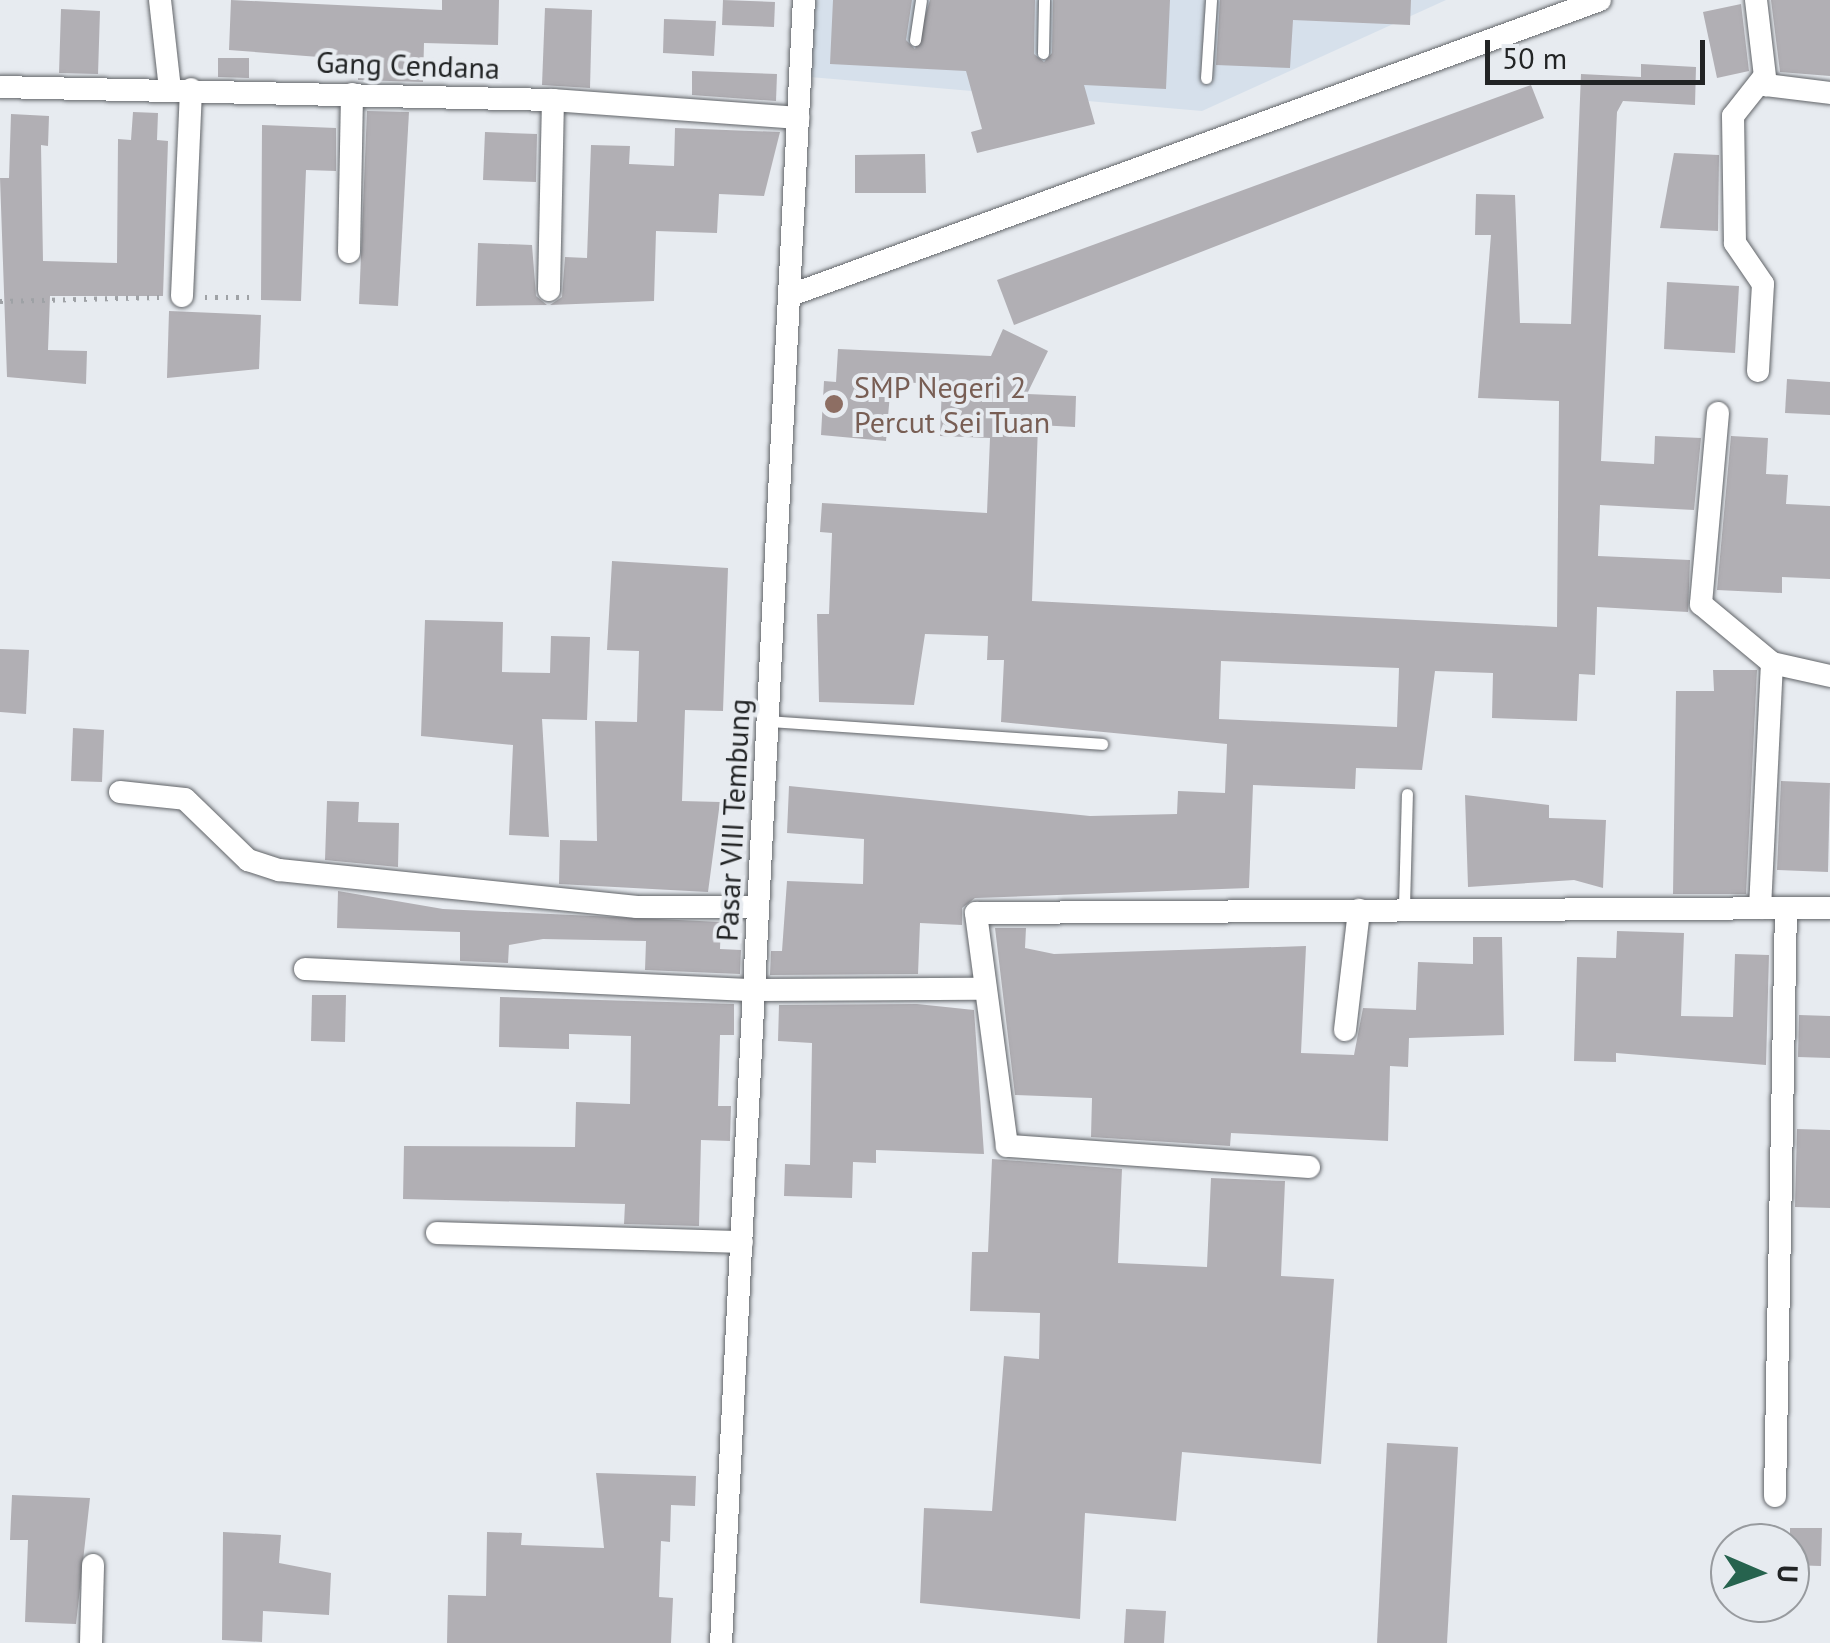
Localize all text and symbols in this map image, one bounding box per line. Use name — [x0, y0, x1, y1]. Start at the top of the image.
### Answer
scale bar — [1490, 20, 1710, 82]
text: 50 m — [1502, 38, 1567, 77]
street label: Gang Cendana — [316, 44, 500, 86]
place label: SMP Negeri 2 Percut Sei Tuan — [854, 369, 1051, 440]
marker: SMP Negeri 2 Percut Sei Tuan — [823, 393, 845, 415]
street label: Pasar VIII Tembung — [709, 697, 757, 943]
north arrow — [1710, 1523, 1810, 1623]
text: U — [1770, 1565, 1807, 1583]

